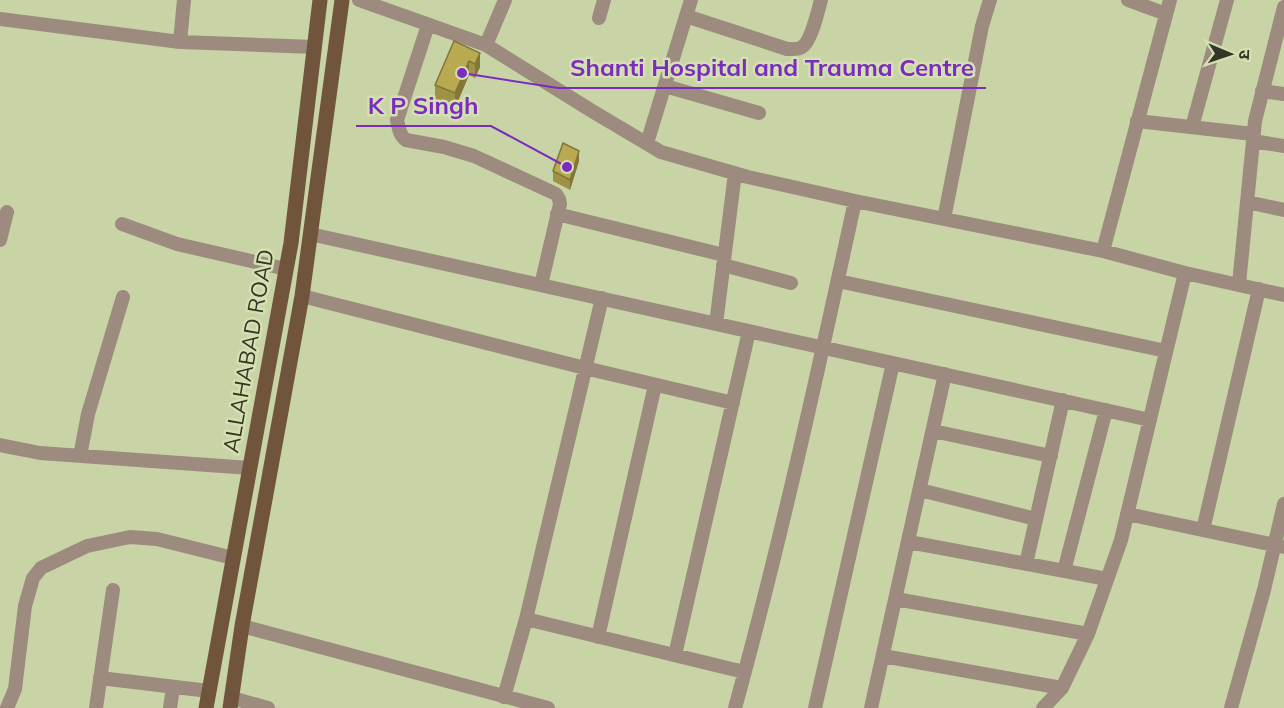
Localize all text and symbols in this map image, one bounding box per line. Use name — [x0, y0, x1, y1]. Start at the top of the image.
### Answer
north arrow — [1200, 24, 1260, 84]
callout: Shanti Hospital and Trauma Centre — [558, 46, 986, 88]
text: उ — [1235, 49, 1255, 60]
text: Shanti Hospital and Trauma Centre — [570, 52, 974, 82]
callout: K P Singh — [356, 84, 491, 126]
text: K P Singh — [368, 90, 478, 120]
street label: ALLAHABAD ROAD — [216, 247, 280, 455]

